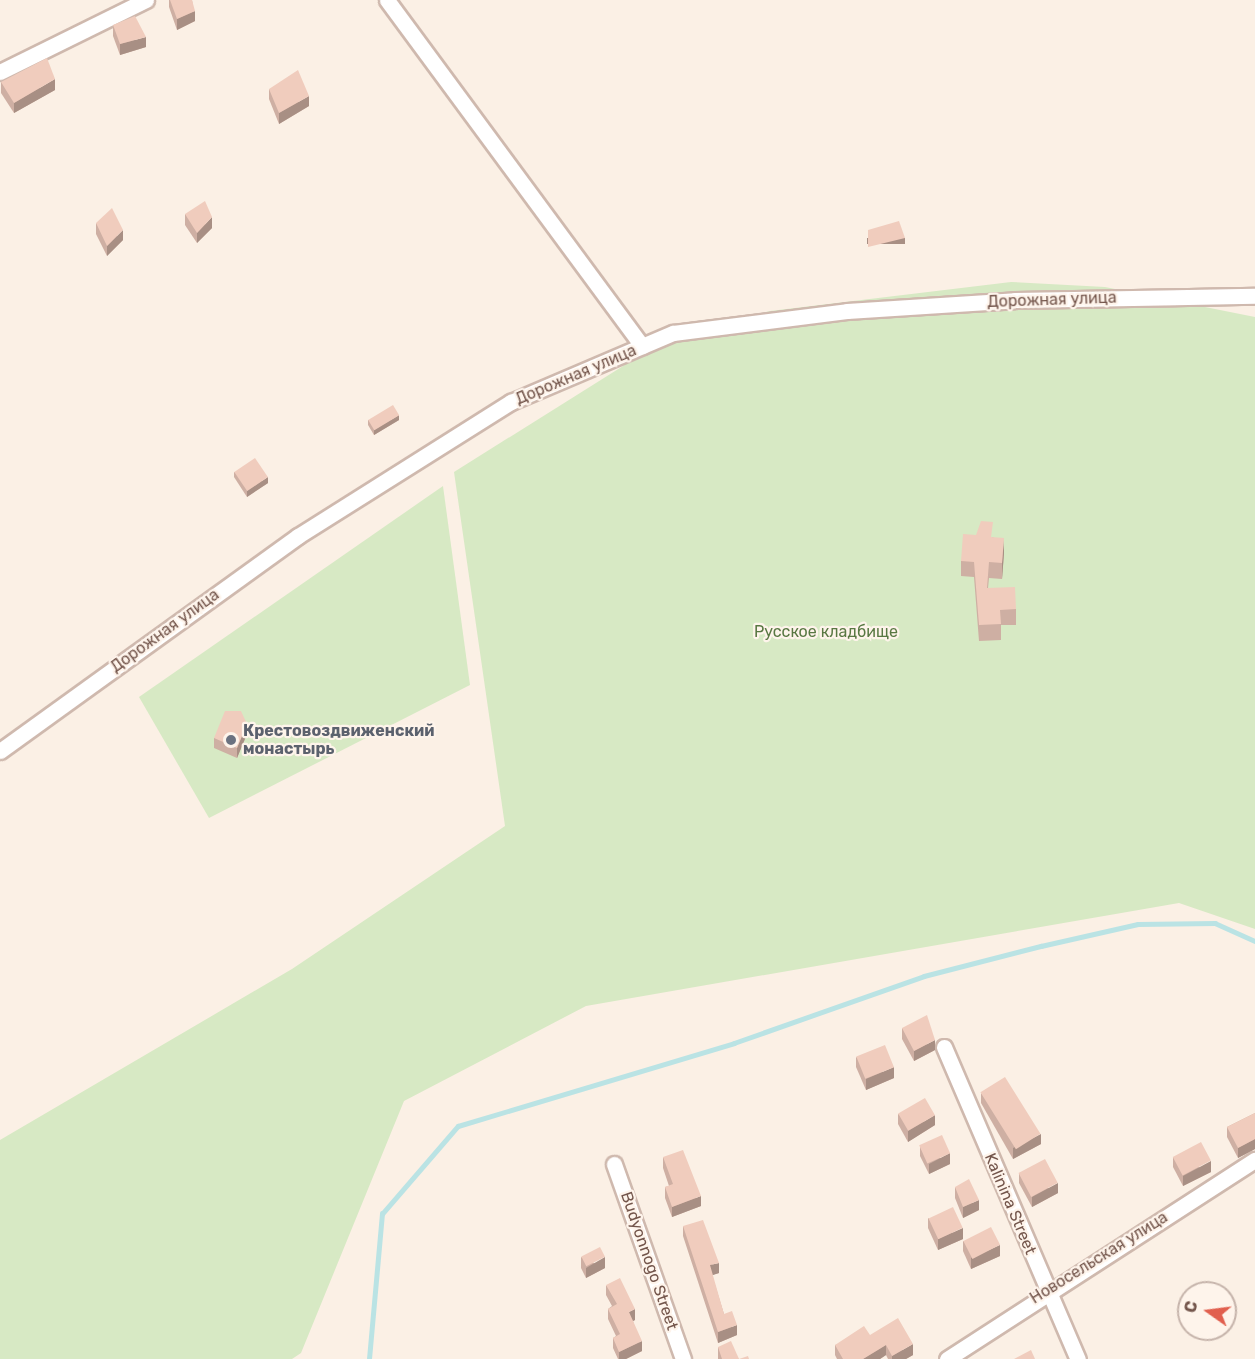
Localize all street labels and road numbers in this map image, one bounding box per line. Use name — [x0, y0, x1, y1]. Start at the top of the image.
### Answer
street label: Дорожная улица — [987, 288, 1117, 312]
street label: Дорожная улица — [513, 341, 639, 409]
street label: Дорожная улица — [107, 585, 223, 677]
street label: Kalinina Street — [980, 1150, 1040, 1258]
street label: Budyonnogo Street — [616, 1189, 682, 1333]
street label: Новосельская улица — [1027, 1208, 1171, 1308]

